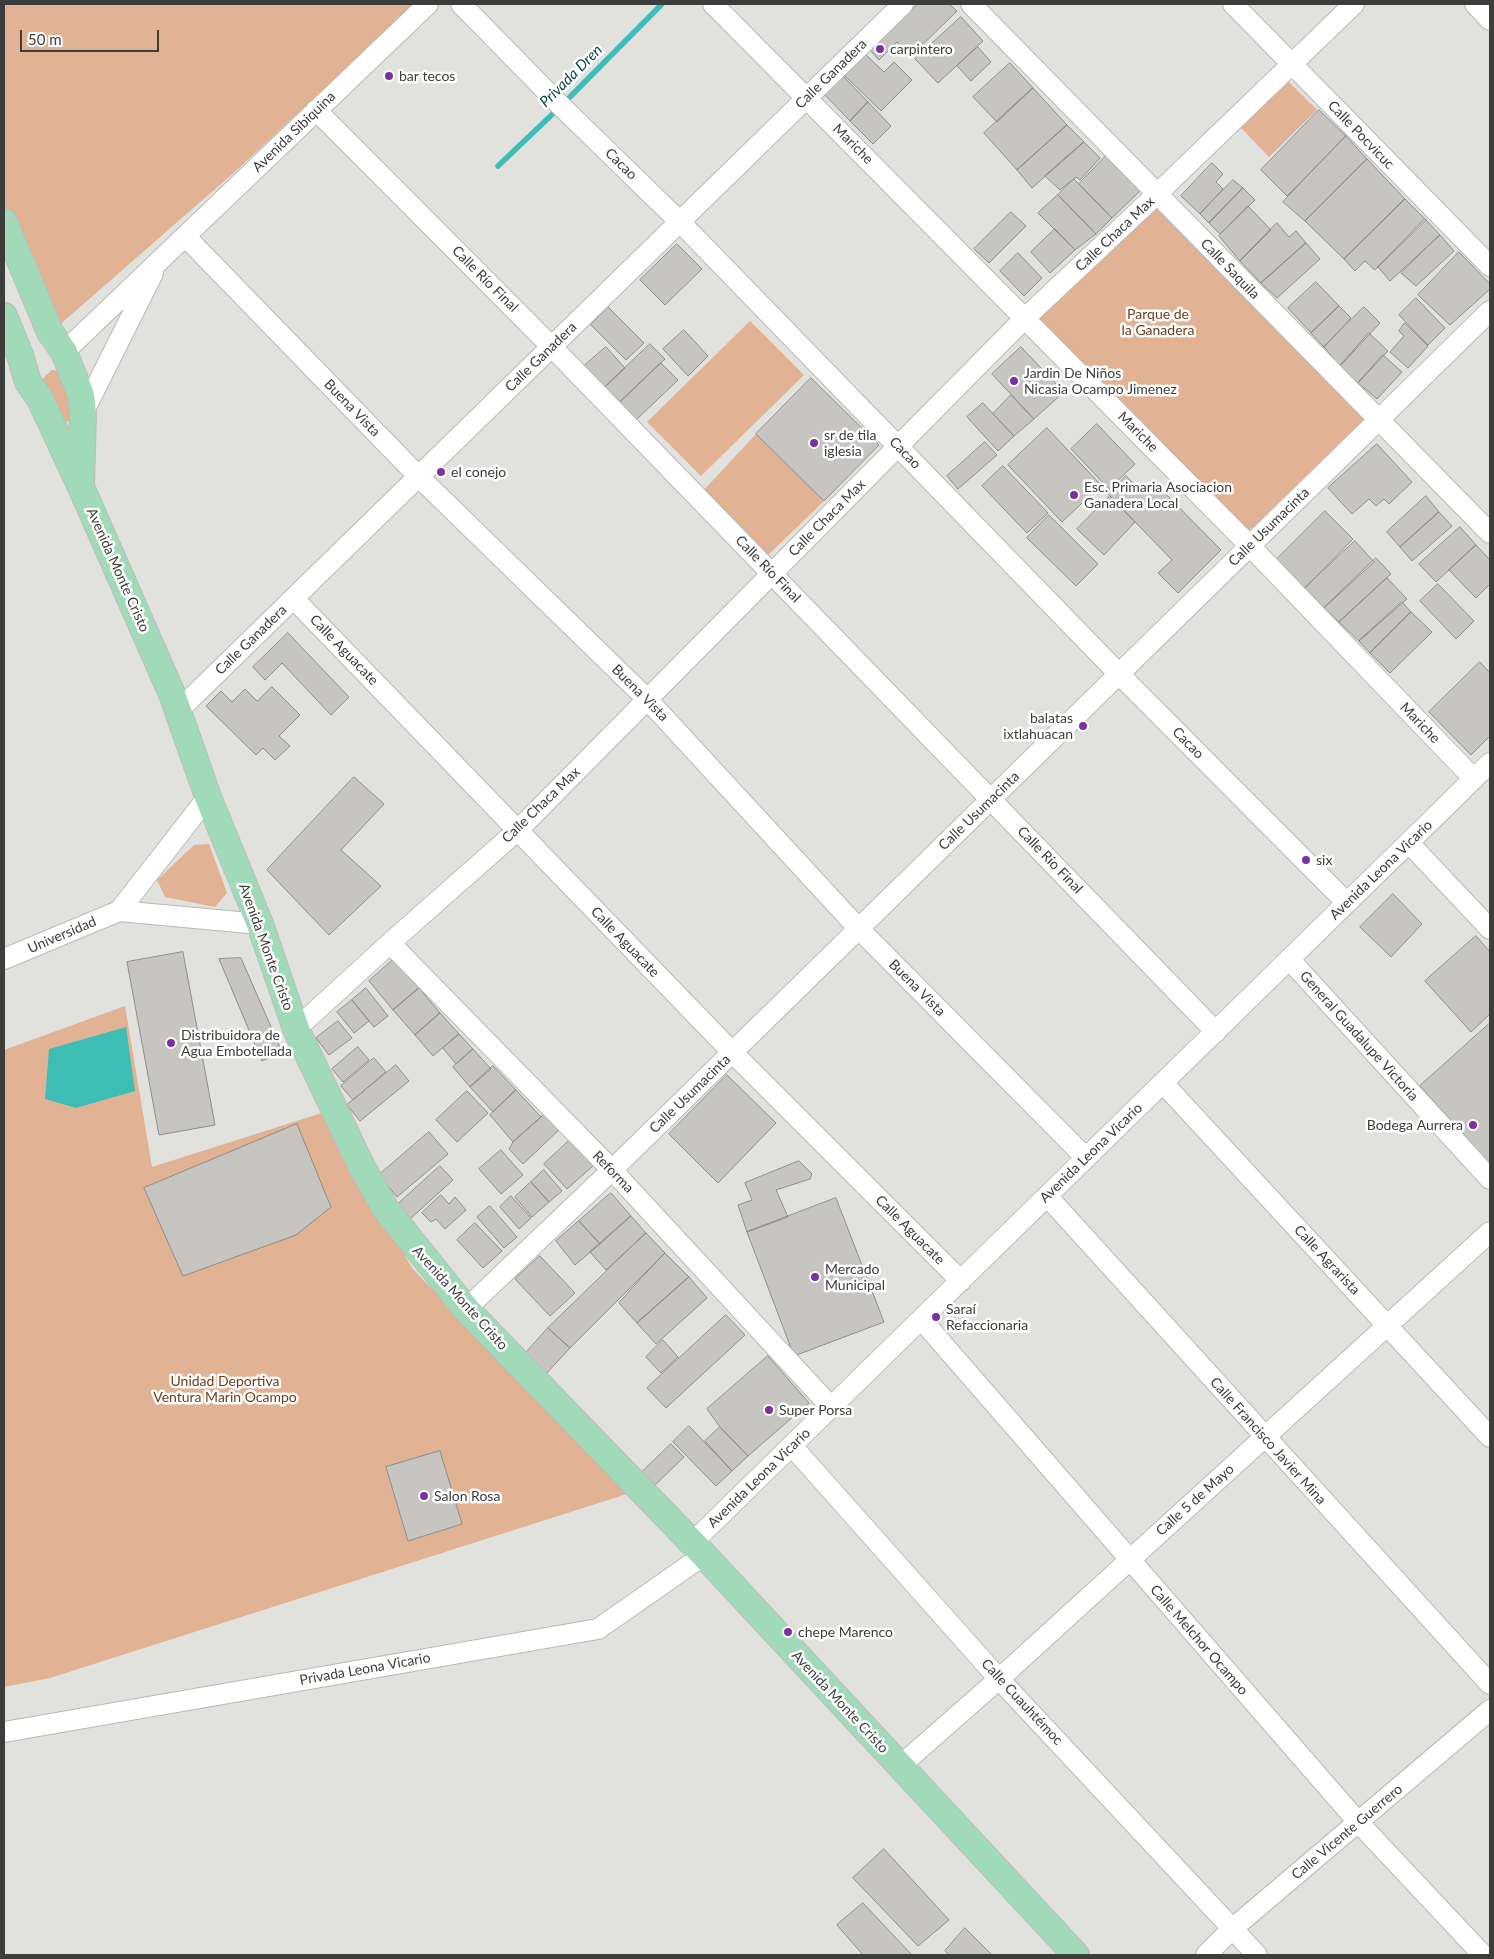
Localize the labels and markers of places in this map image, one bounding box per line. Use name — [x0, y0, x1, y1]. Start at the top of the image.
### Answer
place label: carpintero — [890, 41, 953, 57]
marker: carpintero — [874, 43, 886, 55]
place label: bar tecos — [399, 68, 455, 84]
marker: bar tecos — [383, 70, 395, 82]
place label: Jardin De Niños Nicasia Ocampo Jimenez — [1024, 365, 1177, 398]
marker: Jardin De Niños Nicasia Ocampo Jimenez — [1008, 375, 1020, 387]
place label: sr de tila iglesia — [824, 427, 876, 460]
marker: sr de tila iglesia — [808, 437, 820, 449]
place label: el conejo — [451, 464, 506, 480]
marker: el conejo — [435, 466, 447, 478]
place label: Esc. Primaria Asociacion Ganadera Local — [1084, 479, 1232, 512]
marker: Esc. Primaria Asociacion Ganadera Local — [1068, 489, 1080, 501]
place label: balatas ixtlahuacan — [1003, 710, 1073, 742]
marker: balatas ixtlahuacan — [1077, 720, 1089, 732]
place label: six — [1316, 852, 1332, 868]
marker: six — [1300, 854, 1312, 866]
place label: Distribuidora de Agua Embotellada — [181, 1027, 292, 1060]
marker: Distribuidora de Agua Embotellada — [165, 1037, 177, 1049]
place label: Bodega Aurrera — [1367, 1117, 1463, 1133]
marker: Bodega Aurrera — [1467, 1119, 1479, 1131]
place label: Mercado Municipal — [825, 1261, 885, 1294]
marker: Mercado Municipal — [809, 1271, 821, 1283]
place label: Saraí Refaccionaria — [946, 1301, 1028, 1334]
marker: Saraí Refaccionaria — [930, 1311, 942, 1323]
place label: Super Porsa — [779, 1402, 852, 1418]
marker: Super Porsa — [763, 1404, 775, 1416]
place label: Salon Rosa — [434, 1488, 500, 1504]
marker: Salon Rosa — [418, 1490, 430, 1502]
place label: chepe Marenco — [798, 1624, 893, 1640]
marker: chepe Marenco — [782, 1626, 794, 1638]

